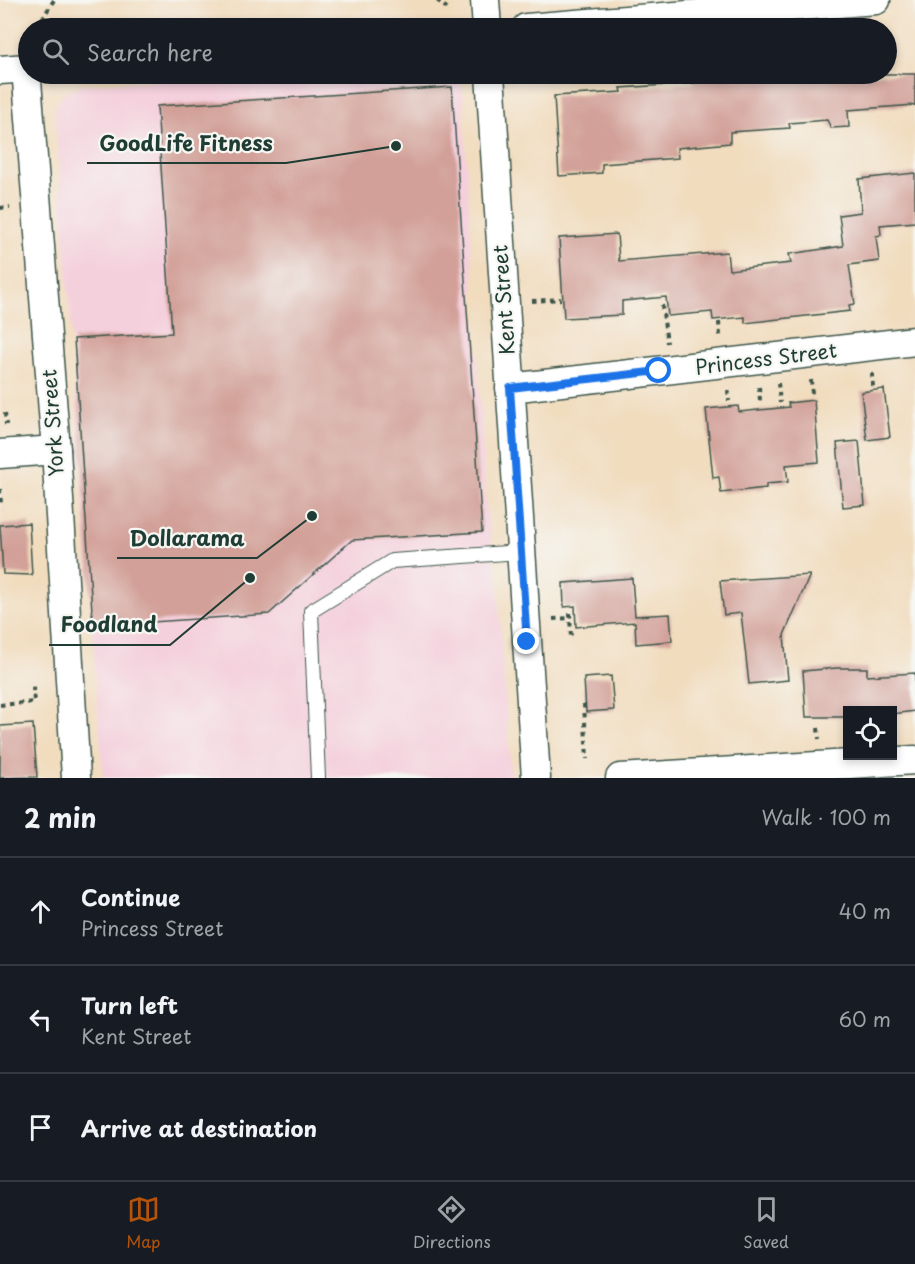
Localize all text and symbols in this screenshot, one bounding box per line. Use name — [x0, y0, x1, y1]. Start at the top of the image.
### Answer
search box — [18, 18, 897, 84]
icon: search — [39, 35, 72, 68]
text: Search here — [87, 35, 213, 68]
callout: GoodLife Fitness — [87, 124, 286, 163]
text: GoodLife Fitness — [99, 126, 273, 158]
street label: Kent Street — [484, 244, 522, 356]
street label: Princess Street — [693, 334, 838, 382]
route start — [645, 357, 671, 383]
street label: York Street — [33, 368, 71, 478]
callout: Dollarama — [117, 519, 257, 558]
text: Dollarama — [129, 521, 245, 553]
callout: Foodland — [49, 606, 170, 645]
text: Foodland — [61, 607, 158, 639]
route end — [513, 628, 539, 654]
map controls — [843, 706, 897, 760]
button: locate — [843, 706, 897, 760]
text: 2 min — [24, 798, 97, 837]
text: Walk · 100 m — [761, 802, 891, 832]
text: Continue — [81, 880, 180, 913]
icon: ahead — [24, 895, 57, 928]
text: 40 m — [839, 896, 891, 926]
text: Princess Street — [81, 913, 223, 943]
text: Turn left — [81, 988, 178, 1021]
icon: left — [24, 1003, 57, 1036]
text: 60 m — [839, 1004, 891, 1034]
text: Kent Street — [81, 1021, 191, 1051]
icon: arrive — [24, 1111, 57, 1144]
text: Arrive at destination — [81, 1111, 317, 1144]
tab: Map — [126, 1193, 160, 1253]
tab: Directions — [413, 1193, 491, 1253]
tab: Saved — [743, 1193, 789, 1253]

